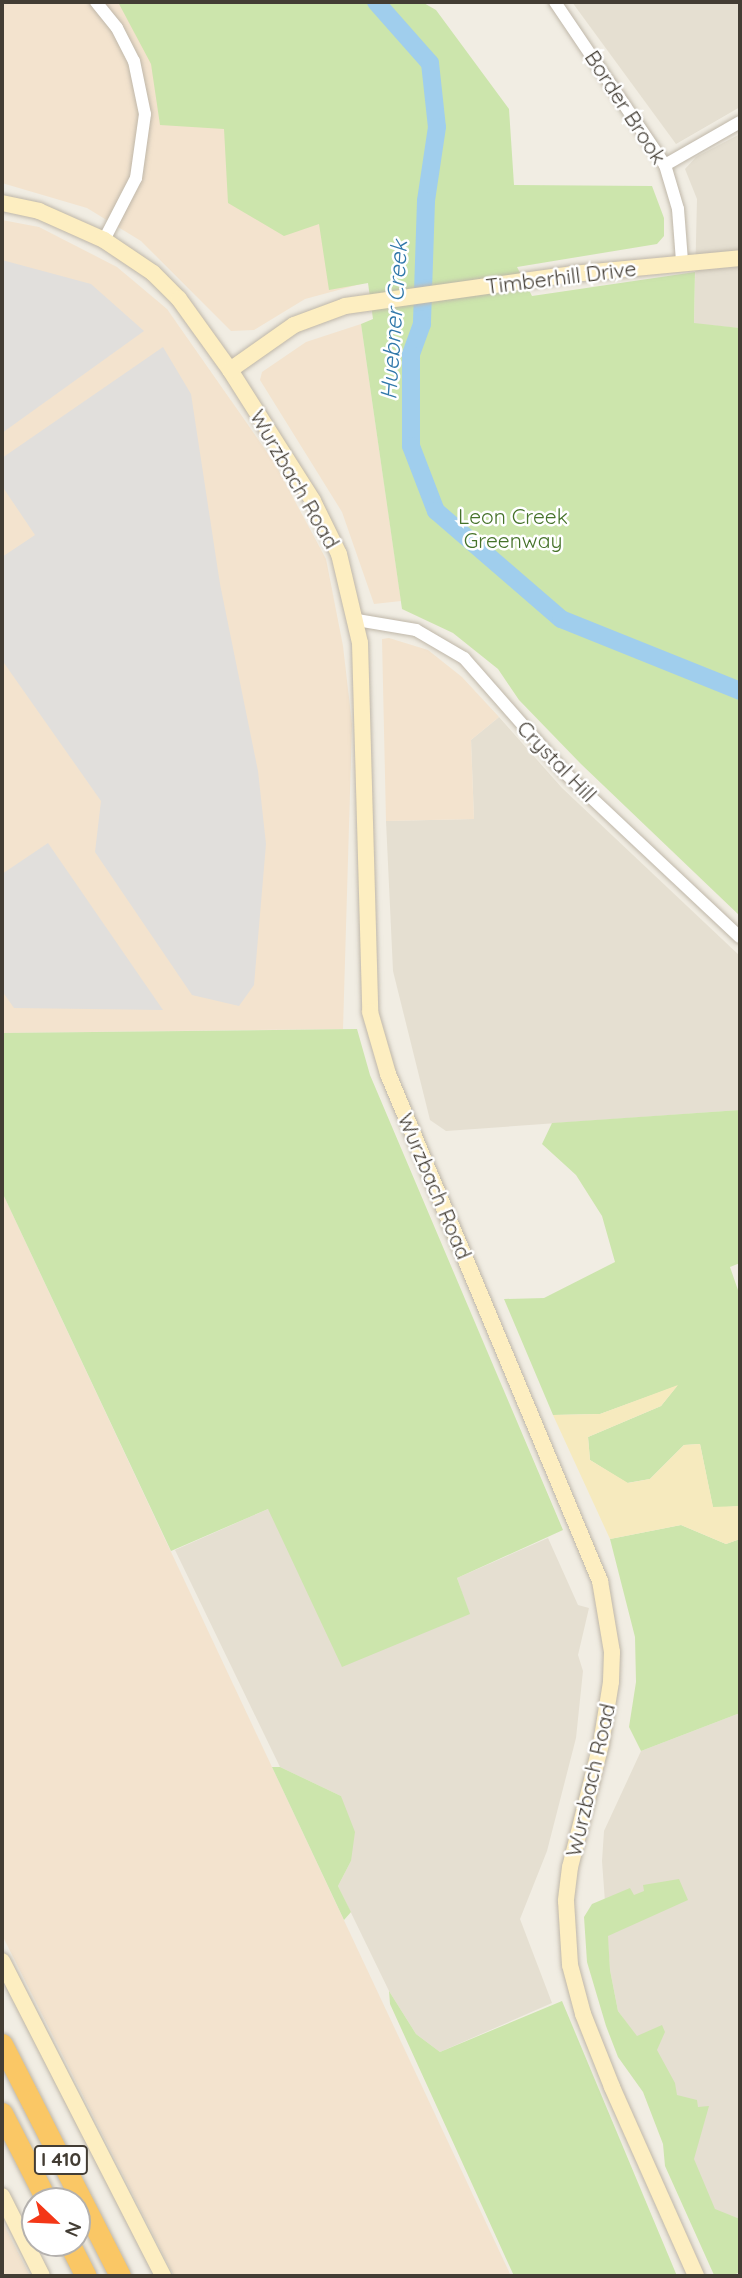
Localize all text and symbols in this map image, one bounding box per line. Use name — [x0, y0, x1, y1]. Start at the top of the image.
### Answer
street label: Border Brook — [580, 46, 672, 168]
water label: Huebner Creek — [375, 239, 413, 401]
street label: Timberhill Drive — [484, 255, 638, 299]
street label: Wurzbach Road — [245, 405, 345, 553]
park label: Leon Creek Greenway — [458, 503, 568, 553]
street label: Crystal Hill — [512, 715, 602, 807]
street label: Wurzbach Road — [393, 1109, 477, 1263]
street label: Wurzbach Road — [560, 1701, 620, 1859]
road number: I 410 — [33, 2144, 89, 2176]
north arrow — [21, 2187, 91, 2257]
text: N — [60, 2218, 87, 2241]

